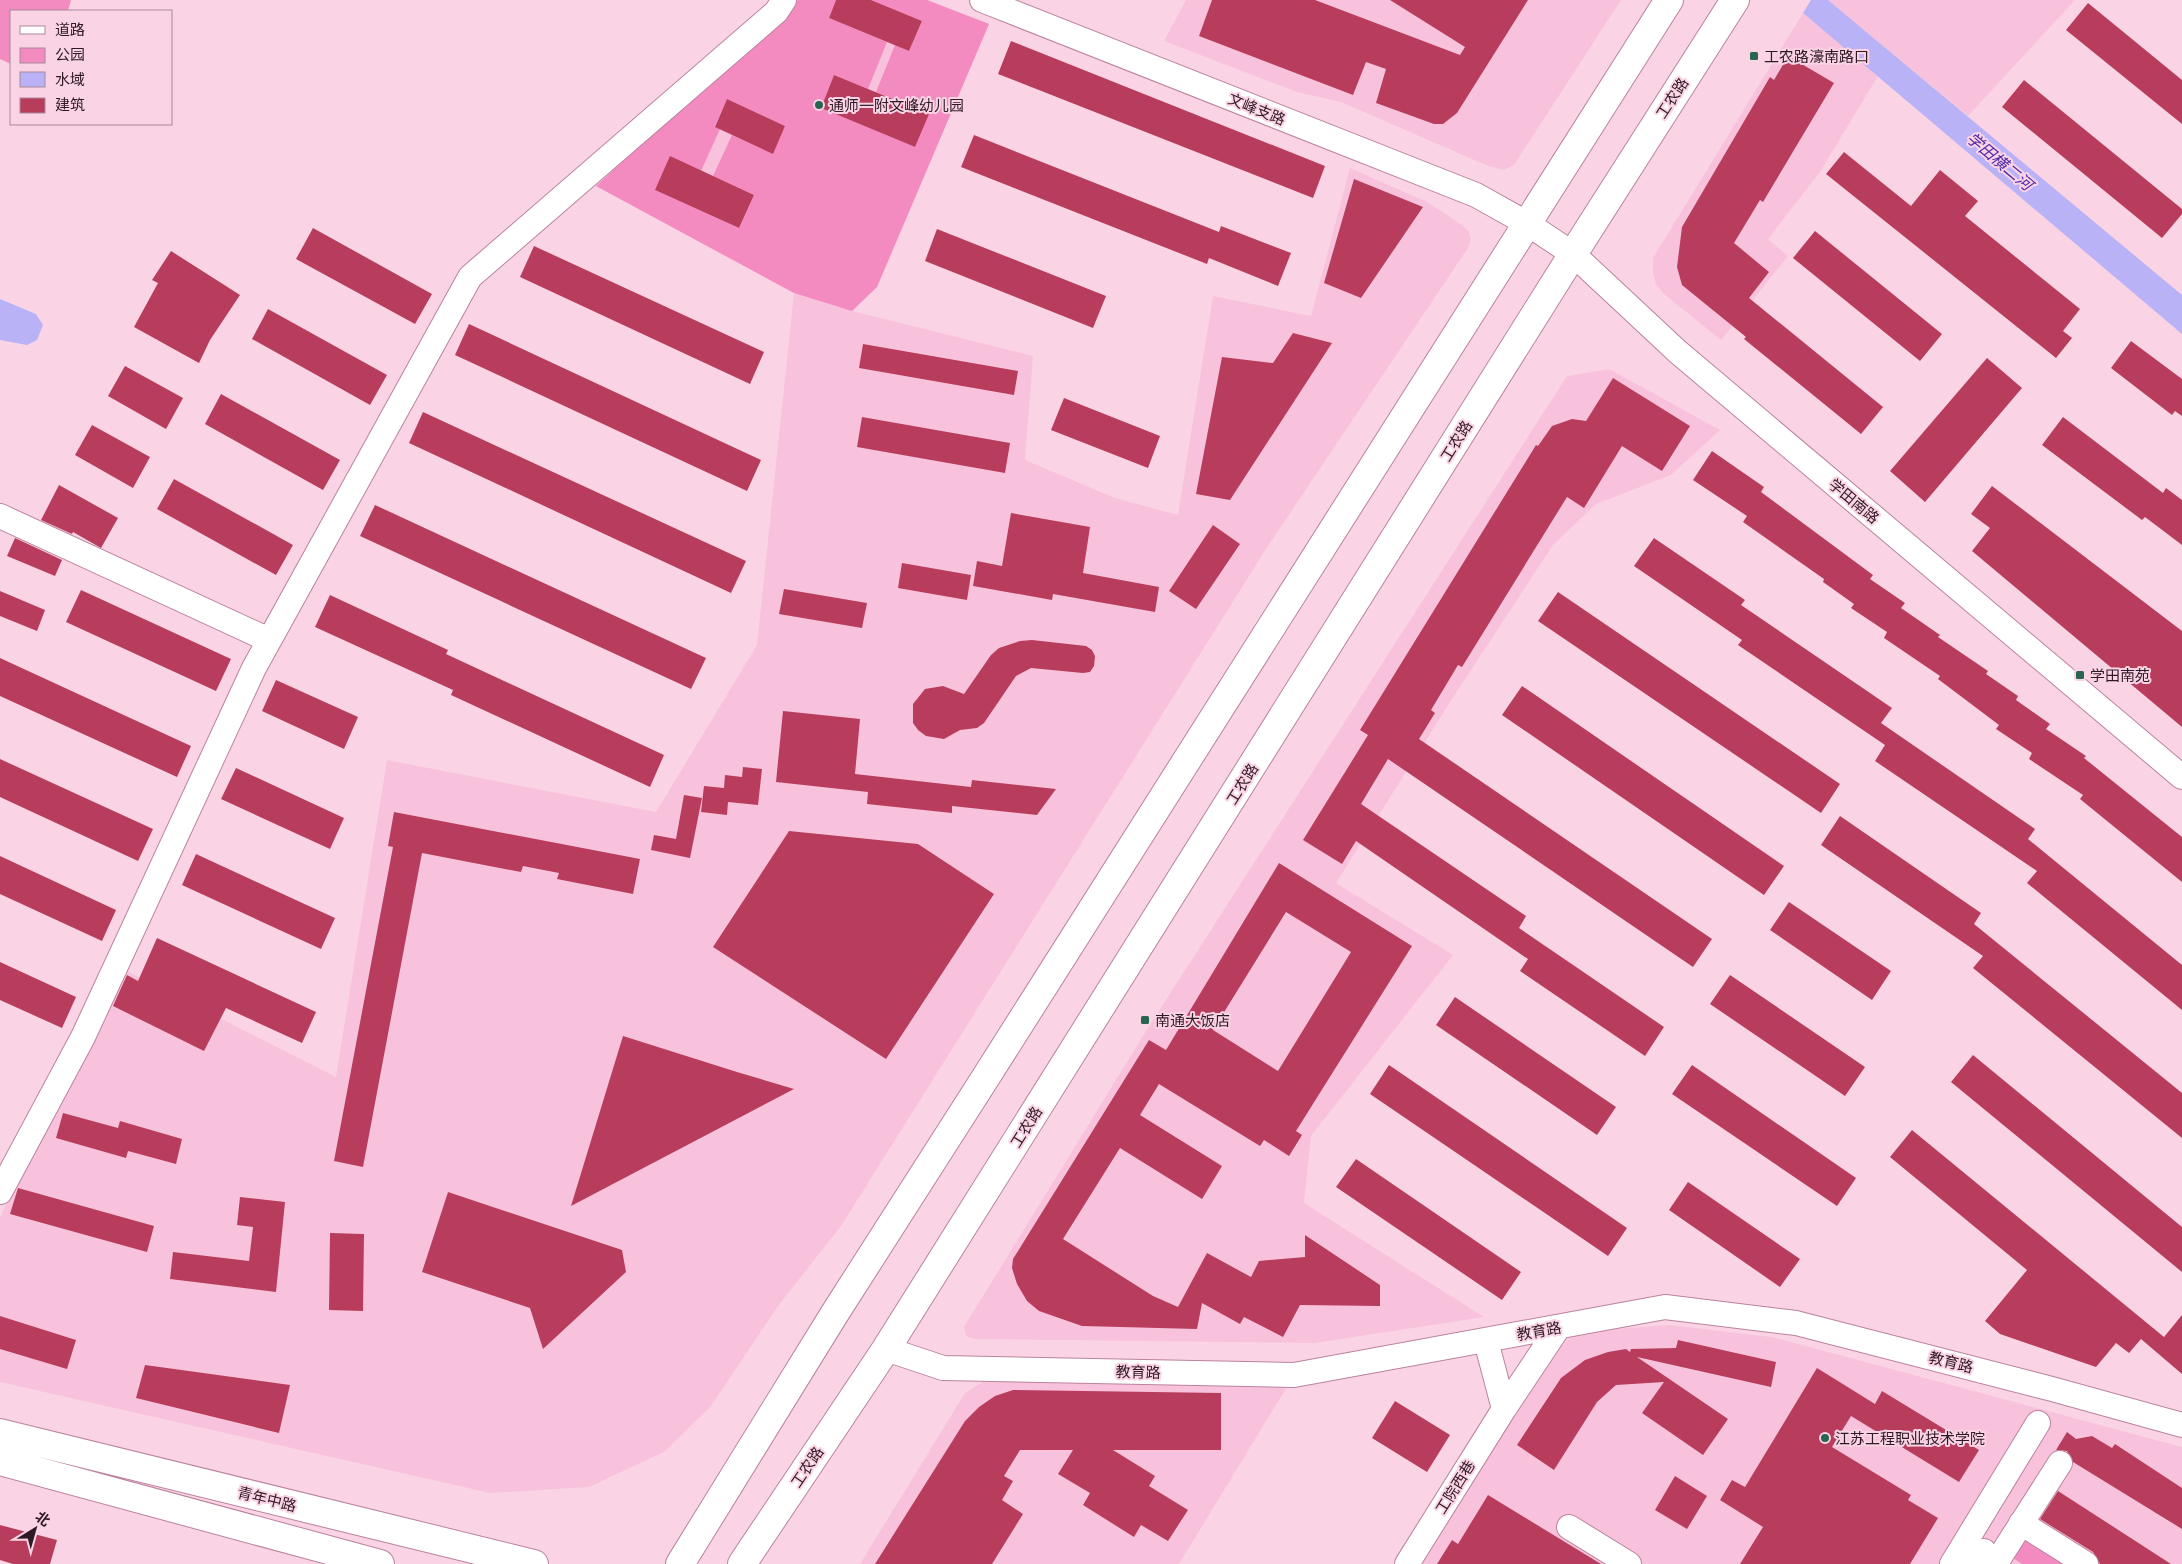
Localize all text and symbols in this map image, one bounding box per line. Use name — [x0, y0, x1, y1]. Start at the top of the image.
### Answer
legend — [10, 10, 172, 125]
text: 道路 — [55, 19, 85, 40]
text: 公园 — [55, 44, 85, 65]
place label: 工农路濠南路口 — [1764, 46, 1869, 67]
marker: 工农路濠南路口 — [1748, 50, 1760, 62]
text: 水域 — [55, 69, 85, 90]
street label: 工农路 — [1651, 73, 1693, 123]
street label: 文峰支路 — [1225, 88, 1289, 130]
text: 建筑 — [55, 94, 85, 115]
place label: 通师一附文峰幼儿园 — [829, 95, 964, 116]
marker: 通师一附文峰幼儿园 — [813, 99, 825, 111]
water label: 学田横二河 — [1962, 127, 2040, 197]
street label: 工农路 — [1435, 416, 1477, 466]
street label: 学田南路 — [1824, 474, 1884, 528]
place label: 学田南苑 — [2090, 665, 2150, 686]
marker: 学田南苑 — [2074, 669, 2086, 681]
street label: 工农路 — [1221, 759, 1263, 809]
place label: 南通大饭店 — [1155, 1010, 1230, 1031]
marker: 南通大饭店 — [1139, 1014, 1151, 1026]
street label: 工农路 — [1005, 1102, 1047, 1152]
street label: 教育路 — [1515, 1317, 1563, 1345]
street label: 教育路 — [1927, 1346, 1975, 1378]
street label: 教育路 — [1115, 1361, 1161, 1383]
place label: 江苏工程职业技术学院 — [1835, 1428, 1985, 1449]
marker: 江苏工程职业技术学院 — [1819, 1432, 1831, 1444]
street label: 工农路 — [786, 1442, 828, 1492]
street label: 工院西巷 — [1430, 1456, 1480, 1518]
street label: 青年中路 — [235, 1482, 299, 1516]
north arrow — [10, 1504, 60, 1554]
text: 北 — [32, 1507, 54, 1530]

